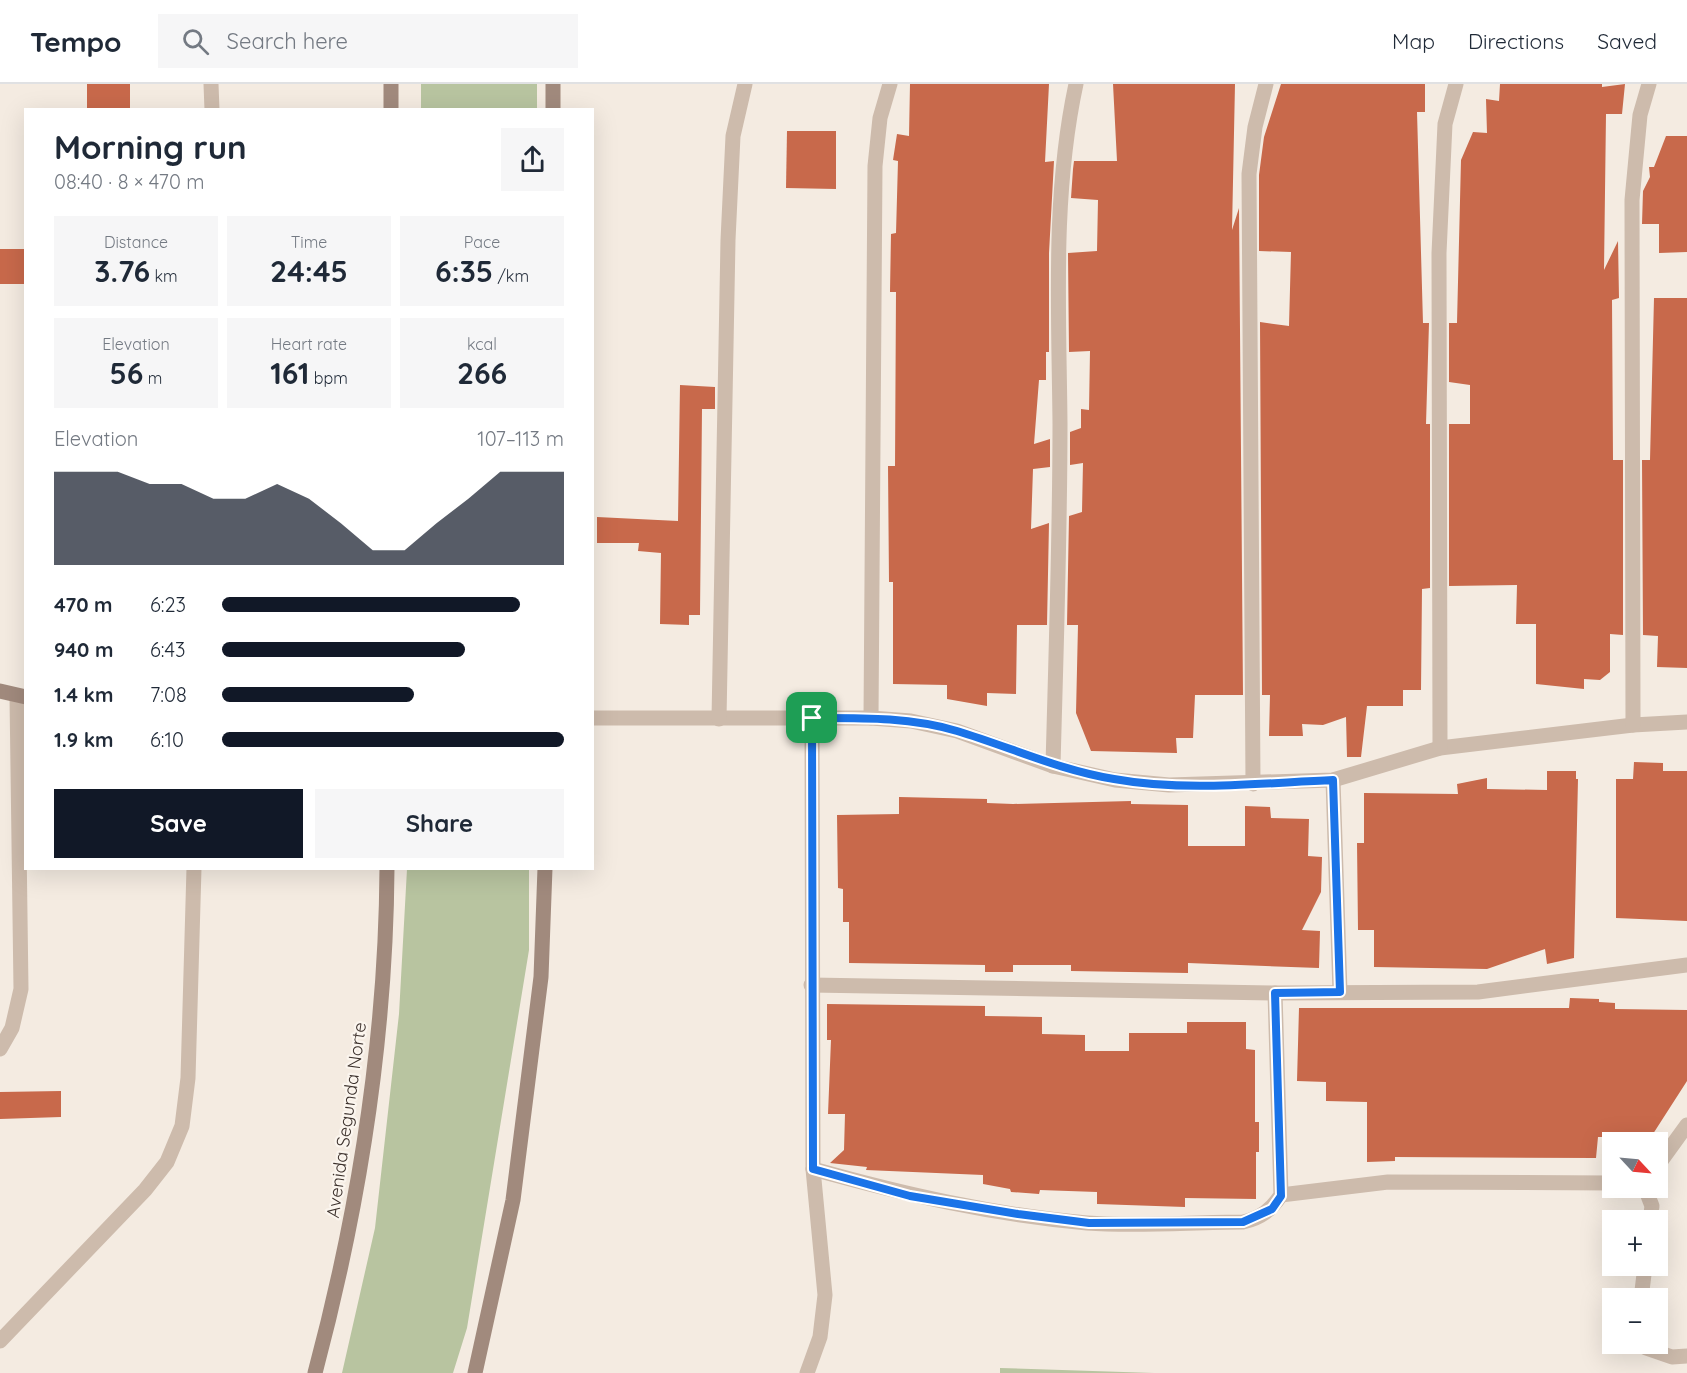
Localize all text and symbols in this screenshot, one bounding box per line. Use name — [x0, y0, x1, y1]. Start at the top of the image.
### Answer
search box — [158, 14, 578, 68]
text: Tempo — [30, 24, 122, 59]
icon: search — [179, 25, 212, 58]
text: Search here — [227, 27, 348, 55]
text: Map — [1392, 28, 1435, 54]
text: Directions — [1468, 28, 1564, 54]
text: Saved — [1597, 28, 1657, 54]
text: Morning run — [54, 126, 247, 167]
button: share — [501, 128, 564, 191]
text: 08:40 · 8 × 470 m — [54, 169, 204, 194]
text: Distance — [104, 232, 168, 252]
text: Time — [291, 232, 327, 252]
text: Pace — [464, 232, 500, 252]
text: 3.76 — [94, 252, 150, 290]
text: 24:45 — [270, 252, 348, 290]
text: 6:35 — [435, 252, 493, 290]
text: km — [150, 266, 178, 286]
text: /km — [493, 266, 529, 286]
text: Elevation — [102, 334, 170, 354]
text: Heart rate — [271, 334, 347, 354]
text: kcal — [467, 334, 497, 354]
text: 56 — [110, 354, 143, 392]
text: 161 — [270, 354, 309, 392]
text: 266 — [457, 354, 507, 392]
text: m — [143, 368, 162, 388]
text: bpm — [309, 368, 348, 388]
text: Elevation — [54, 426, 138, 451]
text: 107–113 m — [477, 426, 564, 451]
text: 470 m — [54, 592, 112, 617]
text: 6:23 — [150, 592, 186, 617]
text: 940 m — [54, 637, 113, 662]
text: 6:43 — [150, 637, 186, 662]
text: 1.4 km — [54, 682, 113, 707]
text: 7:08 — [150, 682, 187, 707]
pin — [786, 692, 837, 743]
icon: arrive — [795, 701, 828, 734]
text: 1.9 km — [54, 727, 114, 752]
text: 6:10 — [150, 727, 184, 752]
button: Save — [54, 789, 303, 858]
button: Share — [315, 789, 564, 858]
street label: Avenida Segunda Norte — [321, 1021, 371, 1219]
north arrow — [1602, 1132, 1668, 1198]
map controls — [1602, 1132, 1668, 1354]
button: + — [1602, 1210, 1668, 1276]
button: − — [1602, 1288, 1668, 1354]

